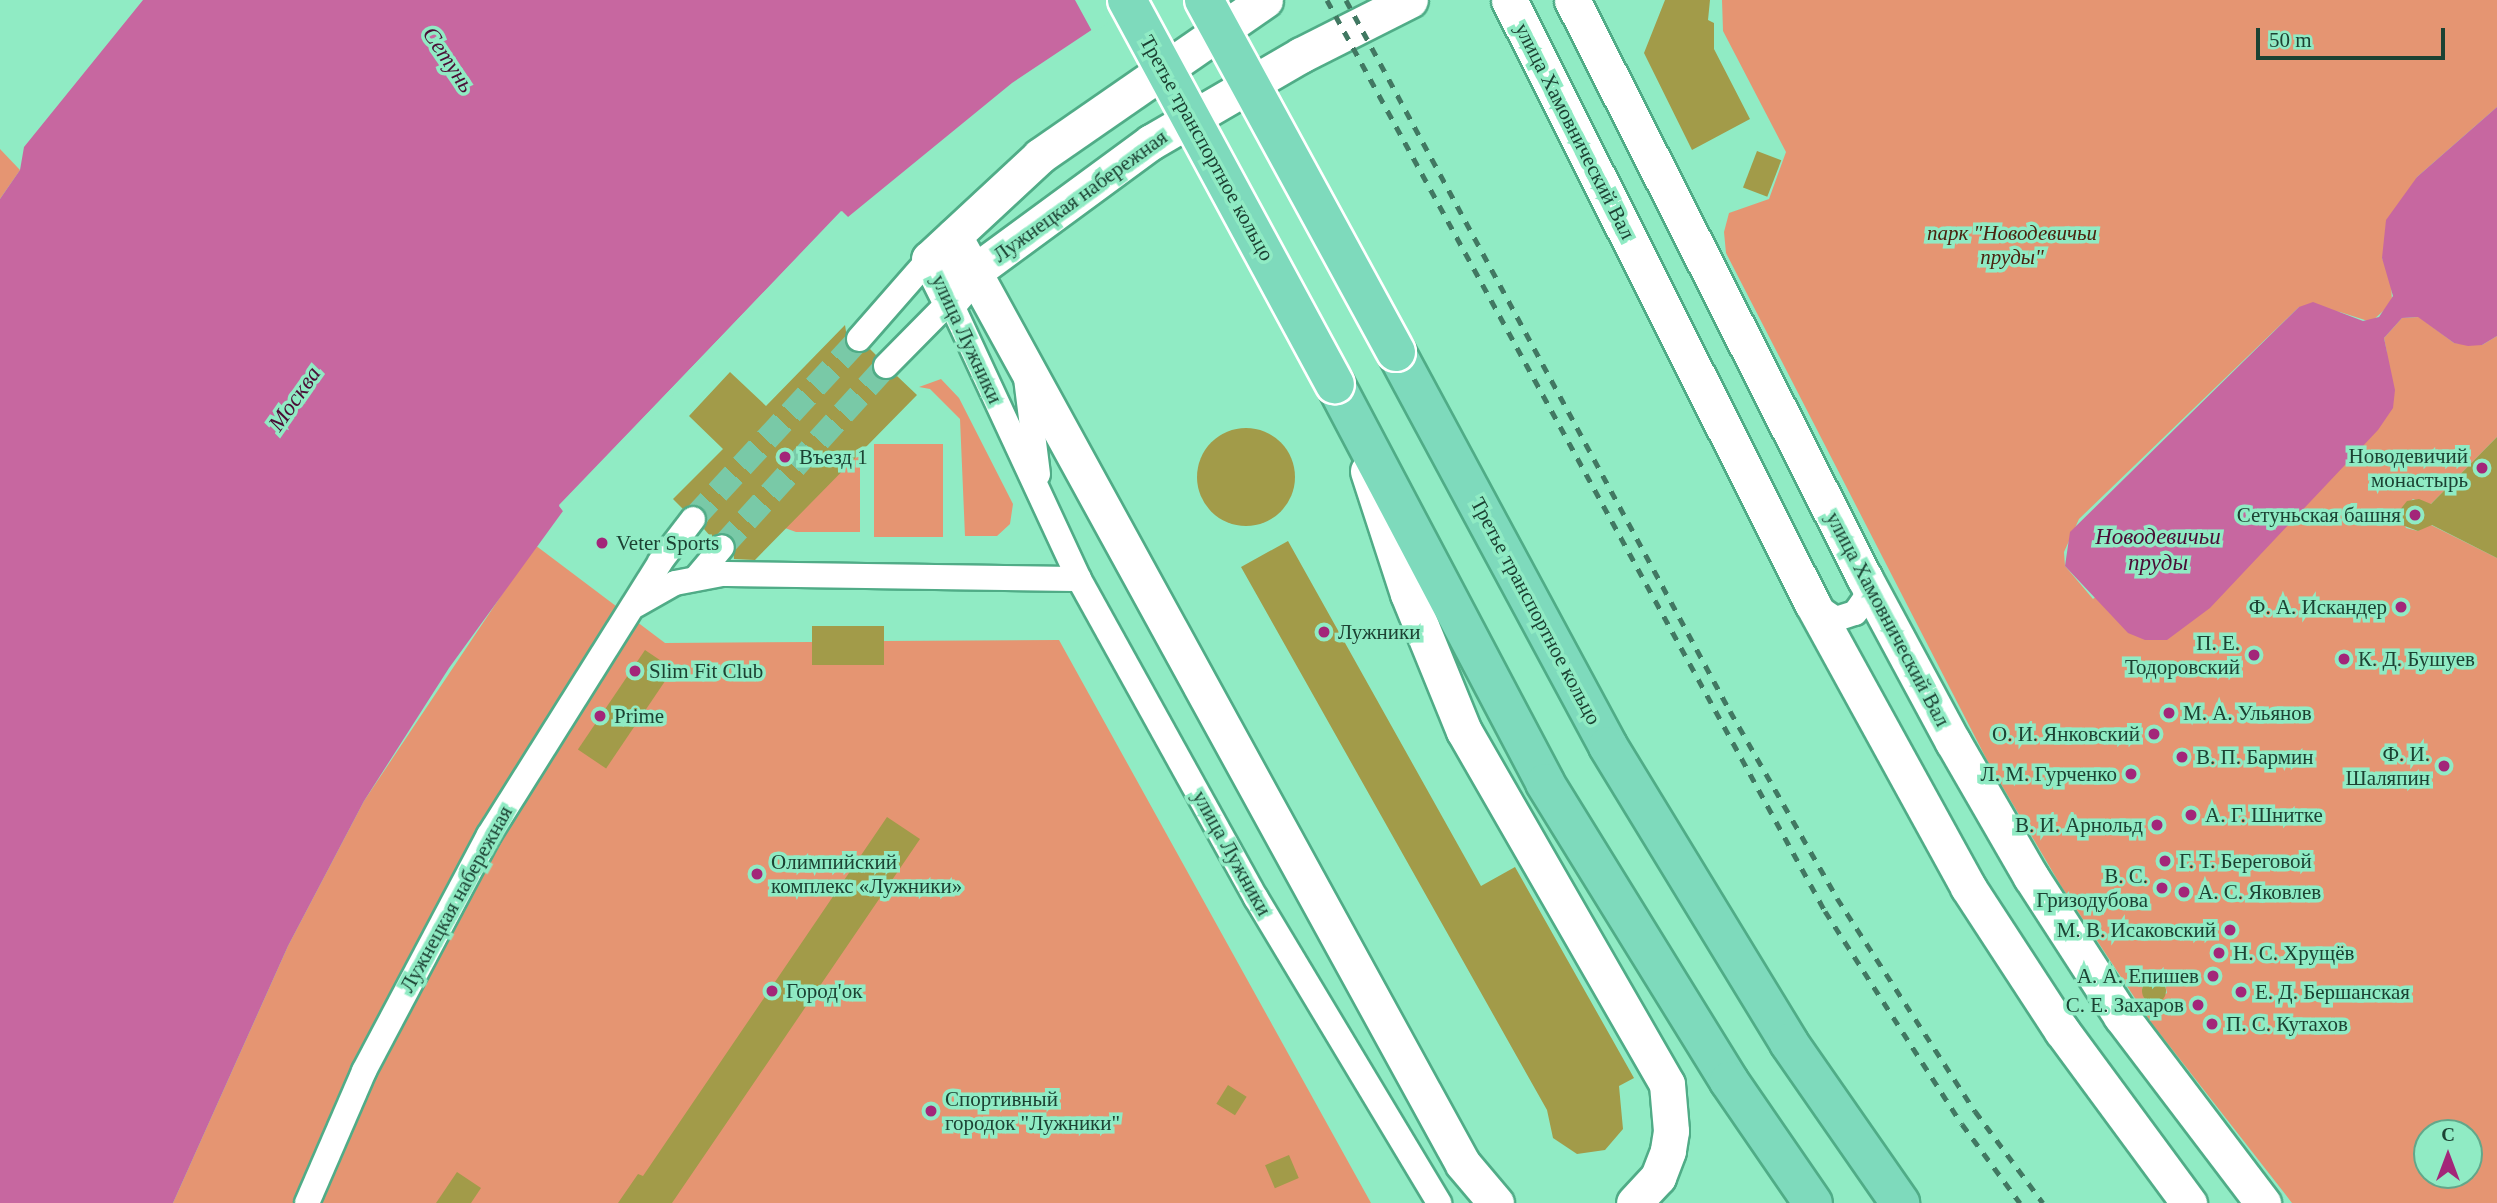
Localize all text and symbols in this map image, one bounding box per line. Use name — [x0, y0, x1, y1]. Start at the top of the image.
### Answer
scale bar — [2259, 14, 2448, 58]
street label: улица Хамовнический Вал — [1509, 19, 1641, 243]
water label: Сетунь — [416, 22, 480, 98]
text: 50 m — [2269, 28, 2312, 52]
street label: Третье транспортное кольцо — [1134, 31, 1280, 265]
street label: Лужнецкая набережная — [988, 124, 1172, 268]
park label: парк "Новодевичьи пруды" — [1927, 220, 2097, 270]
street label: улица Лужники — [926, 270, 1008, 408]
water label: Москва — [263, 361, 327, 437]
place label: Новодевичий монастырь — [2348, 443, 2468, 493]
place label: Въезд 1 — [799, 444, 868, 470]
marker: Въезд 1 — [777, 449, 793, 465]
marker: Новодевичий монастырь — [2474, 460, 2490, 476]
street label: Третье транспортное кольцо — [1465, 493, 1607, 729]
place label: Сетуньская башня — [2237, 502, 2401, 528]
street label: улица Хамовнический Вал — [1821, 507, 1955, 731]
marker: Сетуньская башня — [2407, 507, 2423, 523]
water label: Новодевичьи пруды — [2095, 523, 2221, 577]
place label: Veter Sports — [616, 530, 719, 556]
marker: Veter Sports — [594, 535, 610, 551]
place label: Ф. А. Искандер — [2249, 594, 2387, 620]
marker: Ф. А. Искандер — [2393, 599, 2409, 615]
place label: Лужники — [1338, 619, 1420, 645]
marker: Лужники — [1316, 624, 1332, 640]
place label: П. Е. Тодоровский — [2125, 630, 2240, 680]
place label: К. Д. Бушуев — [2358, 646, 2475, 672]
marker: П. Е. Тодоровский — [2246, 647, 2262, 663]
marker: К. Д. Бушуев — [2336, 651, 2352, 667]
place label: Slim Fit Club — [649, 658, 763, 684]
marker: Slim Fit Club — [627, 663, 643, 679]
place label: М. А. Ульянов — [2183, 700, 2312, 726]
place label: Prime — [614, 703, 664, 729]
marker: М. А. Ульянов — [2161, 705, 2177, 721]
marker: Prime — [592, 708, 608, 724]
place label: О. И. Янковский — [1992, 721, 2140, 747]
marker: О. И. Янковский — [2146, 726, 2162, 742]
place label: Ф. И. Шаляпин — [2345, 741, 2430, 791]
place label: В. П. Бармин — [2196, 744, 2313, 770]
marker: В. П. Бармин — [2174, 749, 2190, 765]
marker: Ф. И. Шаляпин — [2436, 758, 2452, 774]
place label: Л. М. Гурченко — [1981, 761, 2117, 787]
marker: Л. М. Гурченко — [2123, 766, 2139, 782]
street label: улица Лужники — [1187, 786, 1277, 920]
street label: Лужнецкая набережная — [394, 801, 518, 997]
place label: А. Г. Шнитке — [2205, 802, 2323, 828]
marker: А. Г. Шнитке — [2183, 807, 2199, 823]
place label: В. И. Арнольд — [2015, 812, 2143, 838]
marker: В. И. Арнольд — [2149, 817, 2165, 833]
place label: Г. Т. Береговой — [2179, 848, 2312, 874]
place label: Олимпийский комплекс «Лужники» — [771, 849, 962, 899]
marker: Г. Т. Береговой — [2157, 853, 2173, 869]
place label: В. С. Гризодубова — [2036, 863, 2148, 913]
marker: Олимпийский комплекс «Лужники» — [749, 866, 765, 882]
place label: А. С. Яковлев — [2198, 879, 2321, 905]
marker: В. С. Гризодубова — [2154, 880, 2170, 896]
marker: А. С. Яковлев — [2176, 884, 2192, 900]
place label: М. В. Исаковский — [2057, 917, 2216, 943]
marker: М. В. Исаковский — [2222, 922, 2238, 938]
place label: Н. С. Хрущёв — [2233, 940, 2354, 966]
marker: Н. С. Хрущёв — [2211, 945, 2227, 961]
place label: А. А. Епишев — [2077, 963, 2199, 989]
marker: А. А. Епишев — [2205, 968, 2221, 984]
place label: Город'ок — [786, 978, 862, 1004]
place label: Е. Д. Бершанская — [2255, 979, 2410, 1005]
marker: Город'ок — [764, 983, 780, 999]
marker: Е. Д. Бершанская — [2233, 984, 2249, 1000]
place label: С. Е. Захаров — [2066, 992, 2184, 1018]
marker: С. Е. Захаров — [2190, 997, 2206, 1013]
place label: П. С. Кутахов — [2226, 1011, 2348, 1037]
marker: П. С. Кутахов — [2204, 1016, 2220, 1032]
place label: Спортивный городок "Лужники" — [945, 1086, 1120, 1136]
marker: Спортивный городок "Лужники" — [923, 1103, 939, 1119]
north arrow — [2413, 1119, 2483, 1189]
text: С — [2441, 1124, 2455, 1145]

